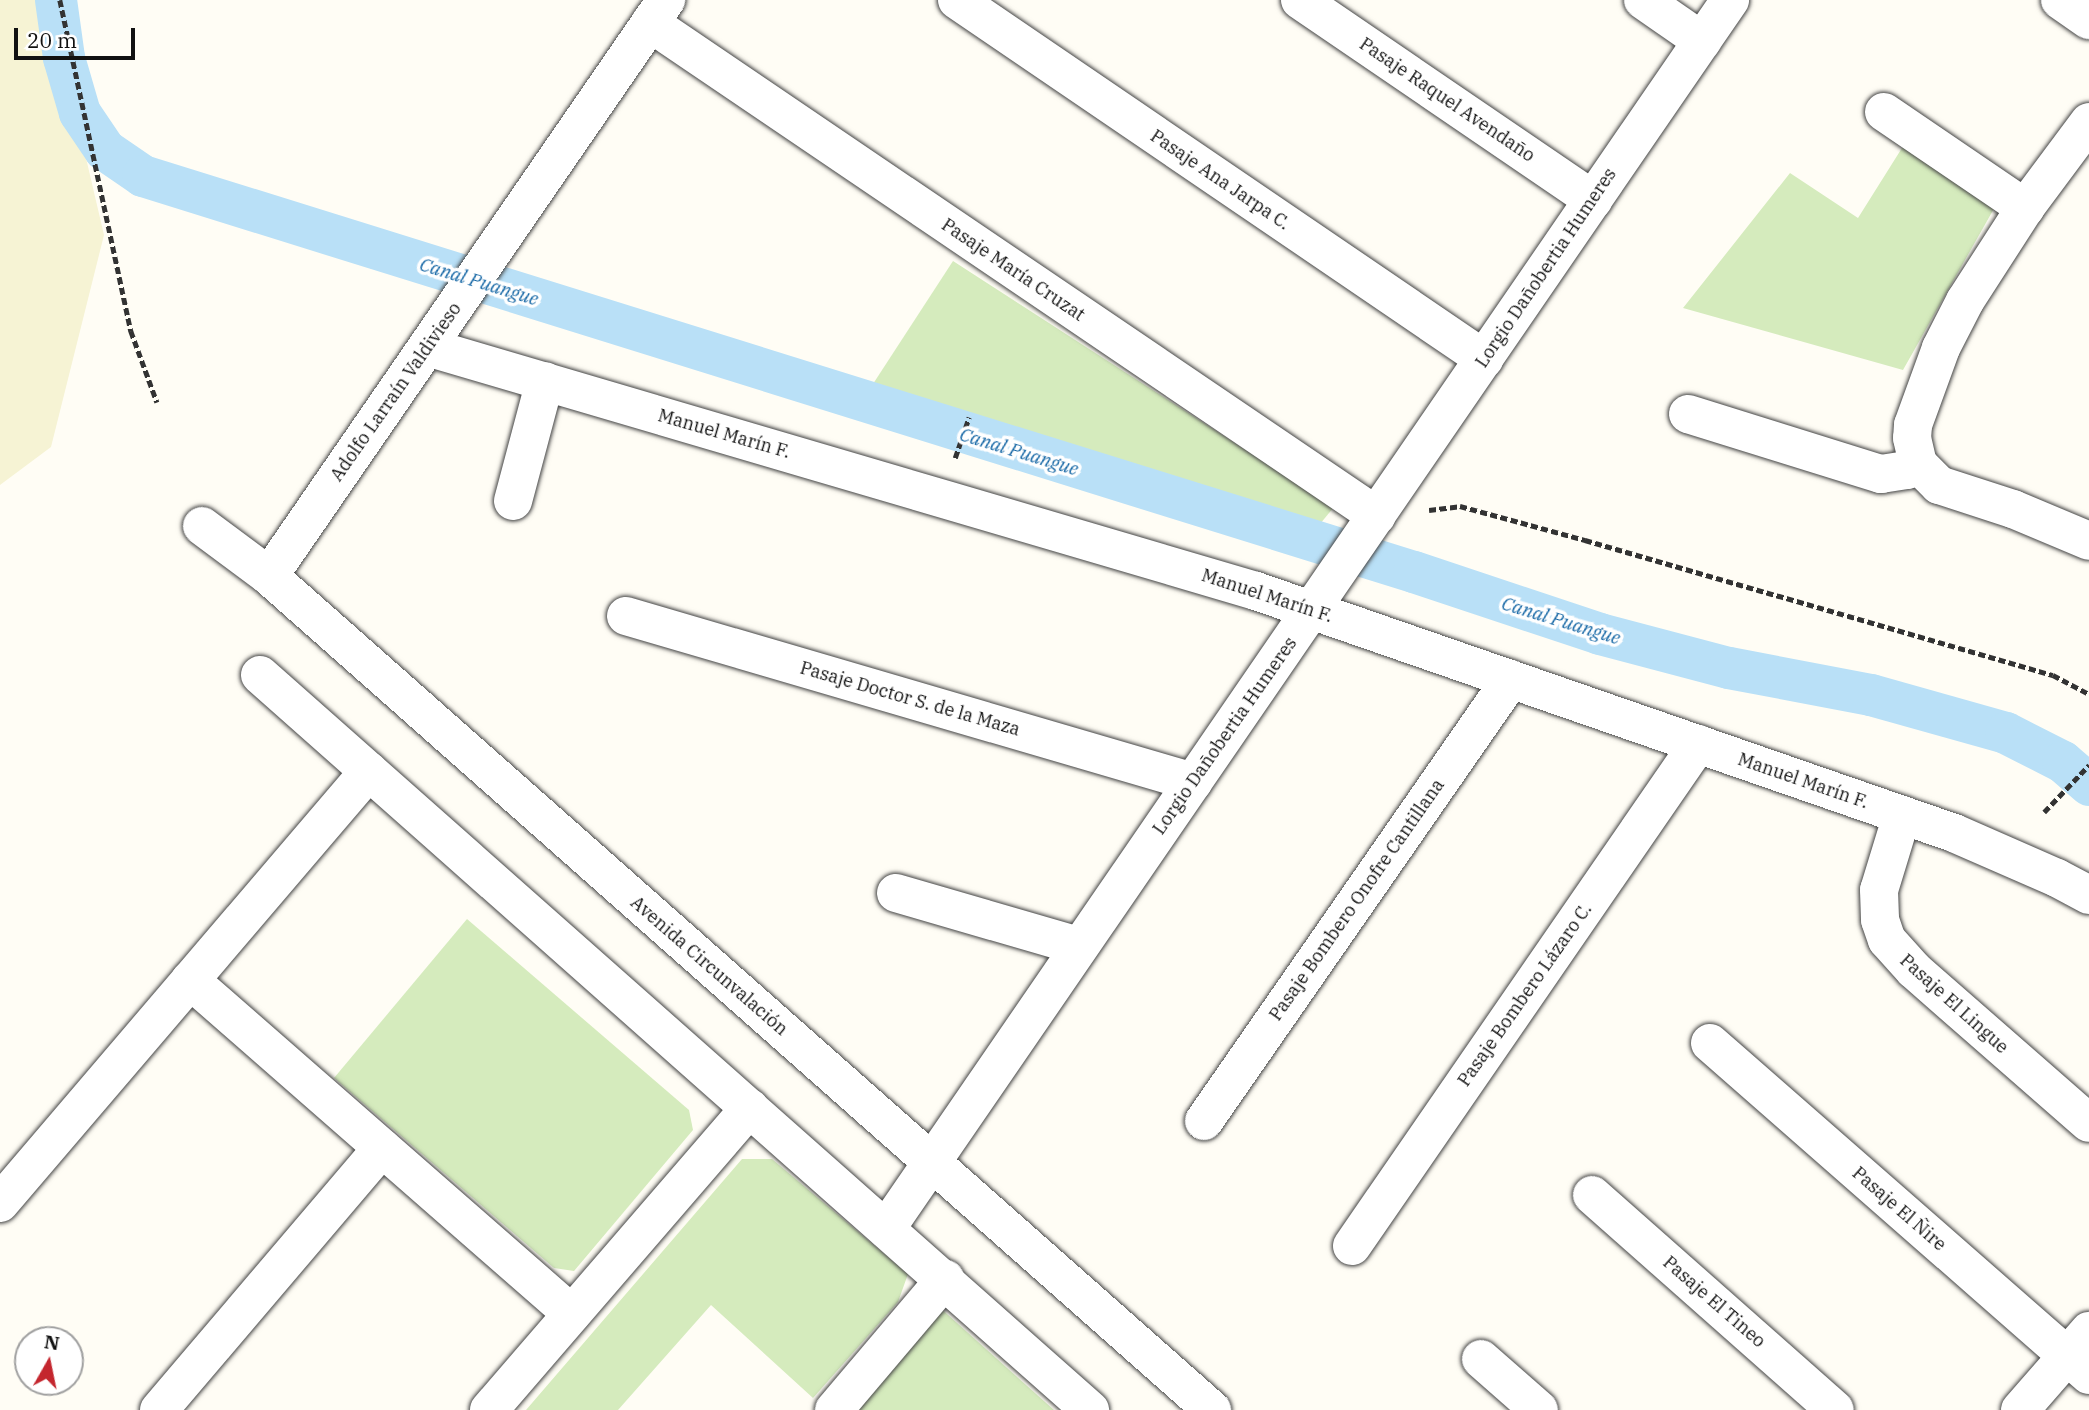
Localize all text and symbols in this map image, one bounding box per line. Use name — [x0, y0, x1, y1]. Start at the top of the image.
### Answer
scale bar — [18, 14, 138, 58]
text: 20 m — [27, 26, 77, 54]
street label: Pasaje Raquel Avendaño — [1355, 33, 1539, 167]
street label: Pasaje Ana Jarpa C. — [1146, 125, 1294, 235]
street label: Lorgio Dañobertia Humeres — [1471, 164, 1621, 372]
street label: Pasaje María Cruzat — [937, 214, 1089, 326]
water label: Canal Puangue — [417, 253, 541, 311]
street label: Adolfo Larraín Valdivieso — [326, 298, 466, 486]
street label: Manuel Marín F. — [655, 405, 793, 463]
water label: Canal Puangue — [957, 423, 1081, 481]
street label: Manuel Marín F. — [1199, 565, 1335, 627]
water label: Canal Puangue — [1499, 592, 1623, 650]
street label: Lorgio Dañobertia Humeres — [1148, 633, 1302, 839]
street label: Pasaje Doctor S. de la Maza — [797, 657, 1023, 741]
street label: Manuel Marín F. — [1735, 749, 1871, 813]
street label: Pasaje Bombero Onofre Cantillana — [1265, 775, 1449, 1025]
street label: Avenida Circunvalación — [626, 892, 792, 1040]
street label: Pasaje Bombero Lázaro C. — [1453, 899, 1597, 1091]
street label: Pasaje El Lingue — [1895, 950, 2013, 1058]
street label: Pasaje El Ñire — [1848, 1162, 1950, 1256]
street label: Pasaje El Tineo — [1658, 1252, 1770, 1352]
north arrow — [14, 1326, 84, 1396]
text: N — [43, 1329, 61, 1355]

